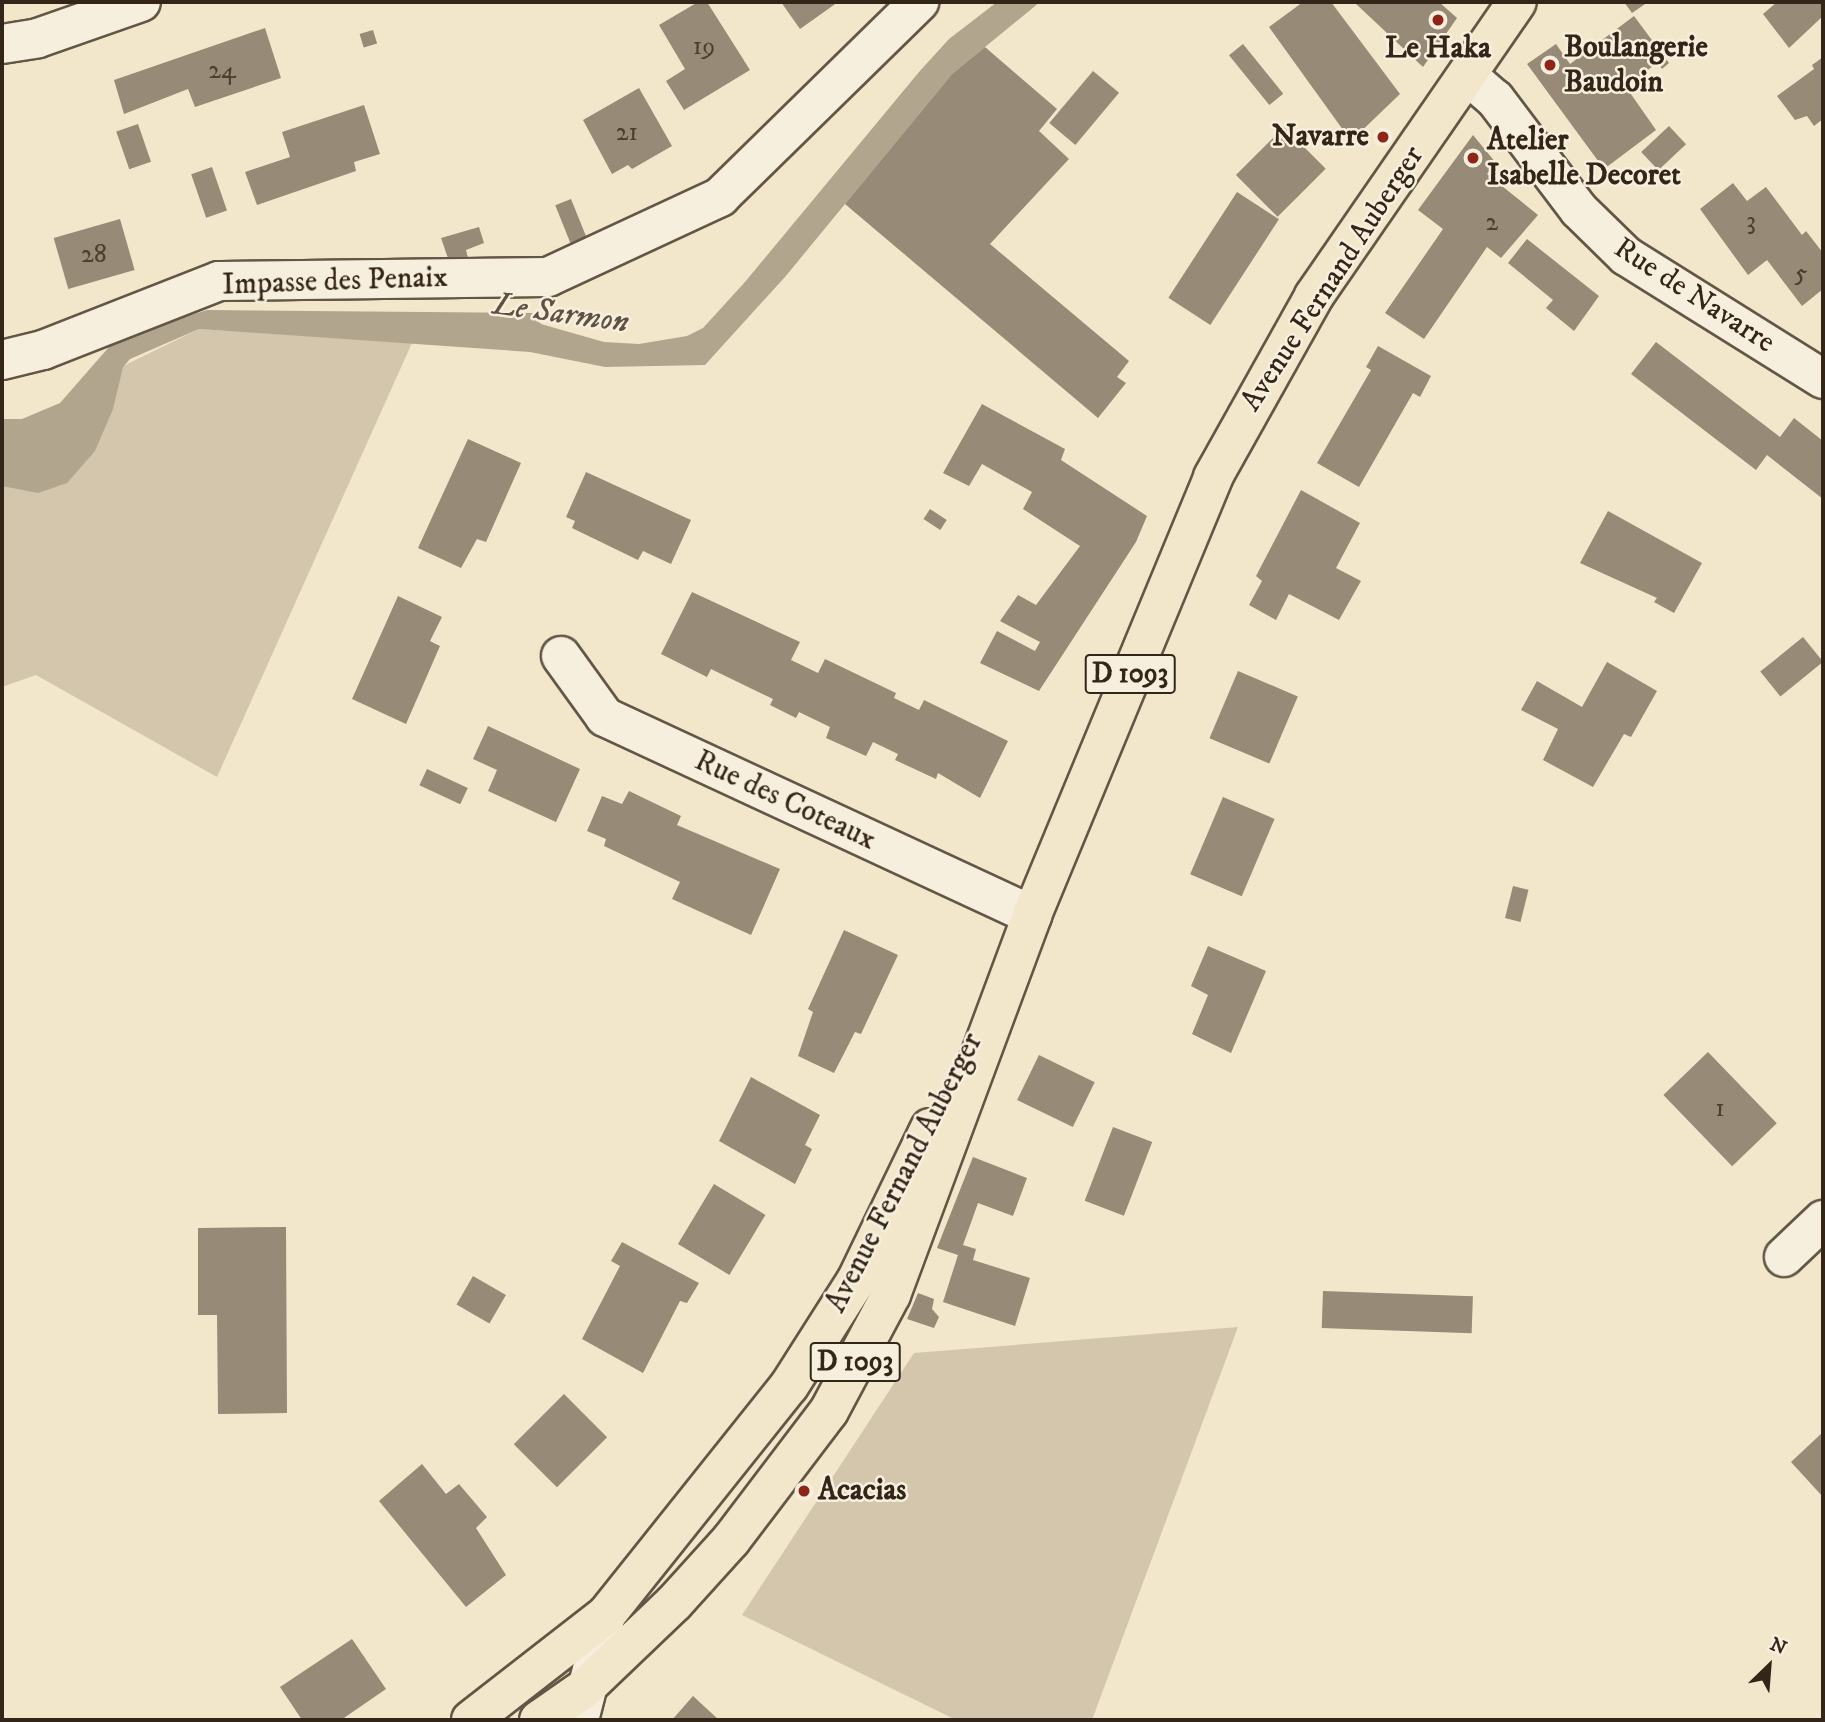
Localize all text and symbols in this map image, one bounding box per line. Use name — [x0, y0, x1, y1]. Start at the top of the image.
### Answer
marker: Le Haka — [1430, 12, 1446, 28]
place label: Boulangerie Baudoin — [1564, 30, 1708, 100]
house number: 19 — [693, 31, 715, 63]
place label: Le Haka — [1385, 31, 1491, 67]
house number: 24 — [208, 55, 236, 87]
marker: Boulangerie Baudoin — [1542, 57, 1558, 73]
house number: 21 — [616, 117, 638, 149]
place label: Navarre — [1272, 119, 1369, 155]
place label: Atelier Isabelle Decoret — [1487, 123, 1681, 194]
marker: Navarre — [1375, 129, 1391, 145]
street label: Avenue Fernand Auberger — [1234, 140, 1432, 418]
marker: Atelier Isabelle Decoret — [1465, 150, 1481, 166]
house number: 3 — [1746, 206, 1756, 238]
house number: 2 — [1486, 207, 1498, 239]
street label: Rue de Navarre — [1607, 231, 1781, 361]
house number: 28 — [81, 239, 107, 271]
house number: 5 — [1795, 258, 1807, 290]
street label: Impasse des Penaix — [222, 260, 448, 304]
water label: Le Sarmon — [491, 285, 631, 343]
road number: D 1093 — [1084, 650, 1176, 698]
street label: Rue des Coteaux — [689, 743, 881, 859]
street label: Avenue Fernand Auberger — [819, 1027, 991, 1319]
house number: 1 — [1715, 1093, 1725, 1125]
road number: D 1093 — [810, 1338, 900, 1386]
place label: Acacias — [818, 1473, 906, 1509]
marker: Acacias — [796, 1483, 812, 1499]
north arrow — [1734, 1631, 1804, 1701]
text: N — [1766, 1633, 1790, 1660]

